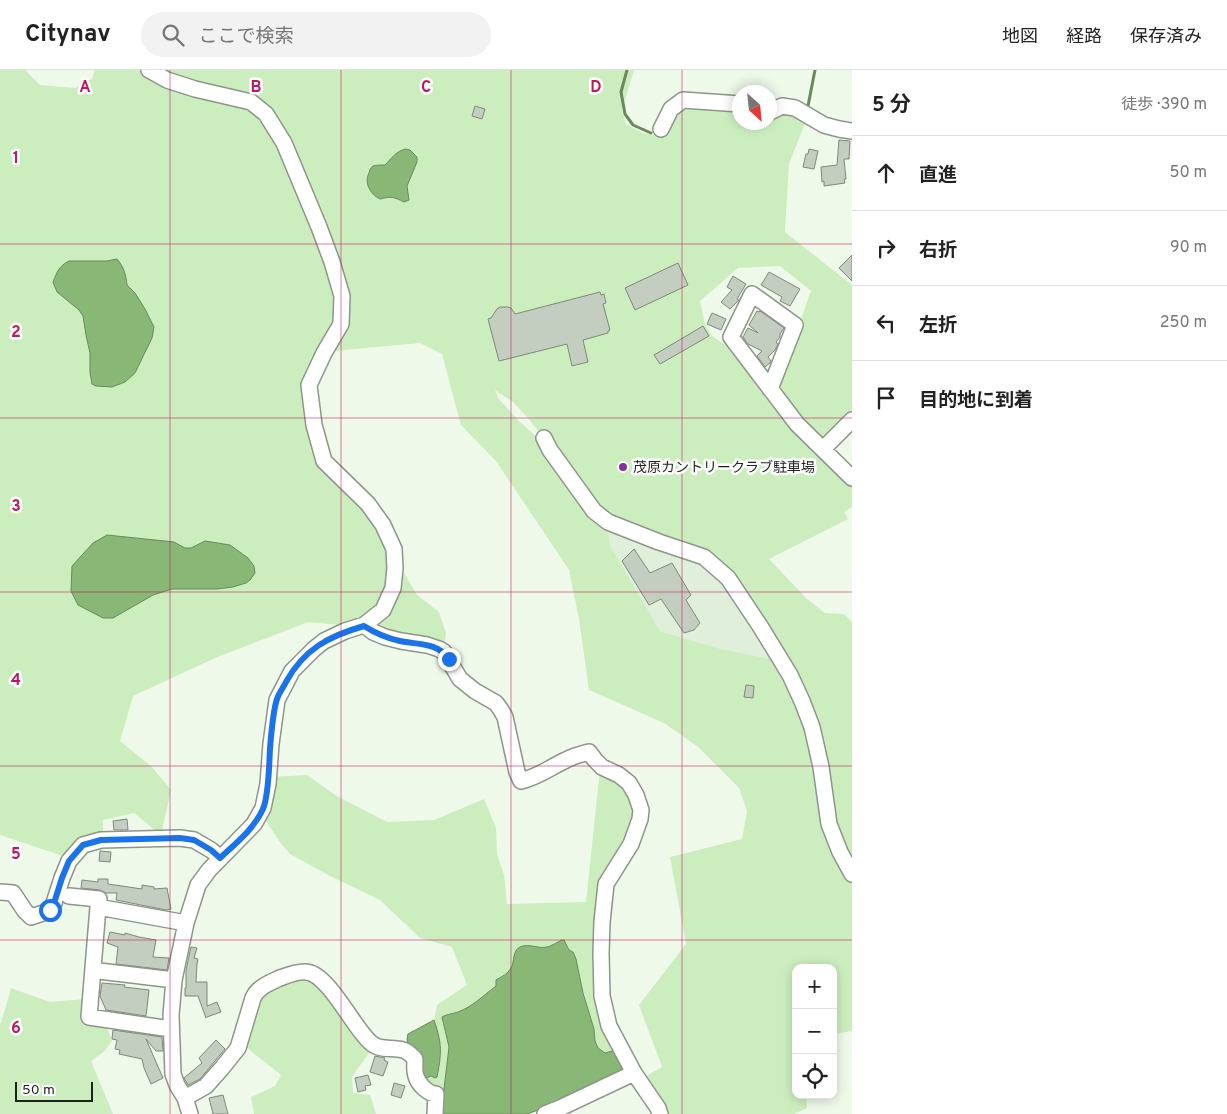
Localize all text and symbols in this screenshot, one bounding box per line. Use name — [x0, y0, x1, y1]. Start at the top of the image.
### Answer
search box — [141, 12, 491, 57]
text: Citynav — [25, 20, 111, 50]
icon: search — [159, 21, 187, 49]
text: ここで検索 — [199, 25, 294, 49]
text: 地図 — [1002, 26, 1038, 49]
text: 経路 — [1066, 26, 1102, 49]
text: 保存済み — [1130, 26, 1202, 49]
text: A — [79, 78, 91, 98]
text: B — [250, 78, 262, 98]
text: C — [421, 78, 431, 98]
text: D — [590, 78, 602, 98]
north arrow — [732, 85, 777, 130]
text: 5 分 — [872, 92, 911, 119]
text: 徒歩 · 390 m — [1121, 95, 1207, 115]
text: 1 — [13, 149, 19, 169]
icon: ahead — [872, 159, 900, 187]
text: 50 m — [1170, 163, 1207, 183]
text: 直進 — [919, 164, 957, 188]
icon: right — [872, 234, 900, 262]
text: 90 m — [1170, 238, 1207, 258]
text: 右折 — [919, 239, 957, 263]
icon: left — [872, 309, 900, 337]
text: 250 m — [1160, 313, 1207, 333]
text: 左折 — [919, 314, 957, 338]
text: 2 — [11, 323, 21, 343]
icon: arrive — [872, 384, 900, 412]
text: 目的地に到着 — [919, 389, 1033, 413]
place label: 茂原カントリークラブ駐車場 — [633, 459, 815, 477]
marker: 茂原カントリークラブ駐車場 — [617, 461, 629, 473]
text: 3 — [11, 497, 21, 517]
route end — [438, 648, 461, 671]
text: 4 — [11, 671, 21, 691]
text: 5 — [11, 845, 21, 865]
route start — [39, 899, 62, 922]
map controls — [792, 964, 837, 1099]
button: + — [792, 964, 837, 1009]
button: − — [792, 1009, 837, 1054]
text: 6 — [11, 1019, 21, 1039]
button: locate — [792, 1054, 837, 1099]
scale bar — [15, 1079, 92, 1102]
text: 50 m — [22, 1082, 55, 1099]

